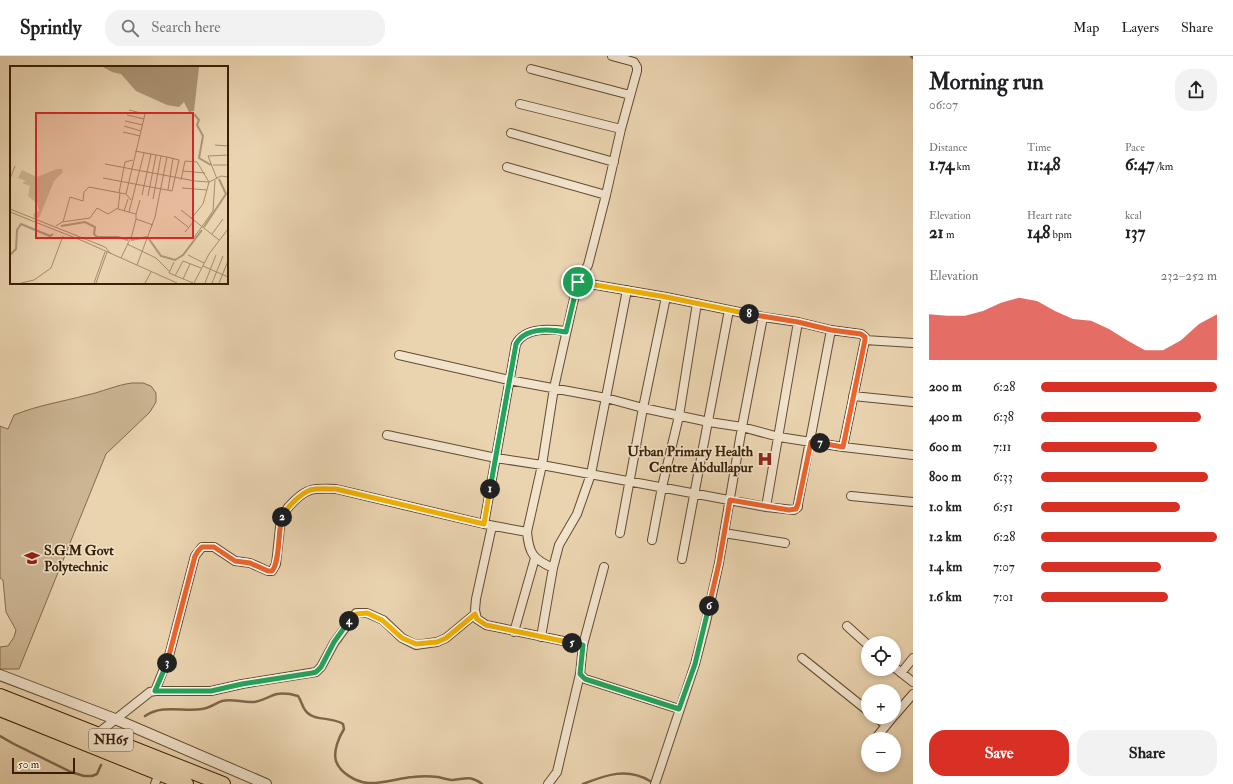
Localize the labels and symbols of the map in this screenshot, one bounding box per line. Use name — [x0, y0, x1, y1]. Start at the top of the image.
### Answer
inset map — [10, 66, 228, 284]
pin — [561, 265, 595, 299]
pin: 8 — [739, 304, 759, 324]
pin: 7 — [810, 433, 830, 453]
place label: Urban Primary Health Centre Abdullapur — [627, 443, 754, 477]
hospital icon: Urban Primary Health Centre Abdullapur — [756, 450, 774, 468]
pin: 1 — [480, 479, 500, 499]
pin: 2 — [272, 507, 292, 527]
place label: S.G.M Govt Polytechnic — [44, 542, 114, 576]
school or university icon: S.G.M Govt Polytechnic — [23, 549, 41, 567]
pin: 6 — [699, 596, 719, 616]
pin: 4 — [339, 611, 359, 631]
pin: 5 — [562, 633, 582, 653]
pin: 3 — [157, 653, 177, 673]
road number: NH65 — [89, 729, 133, 751]
scale bar — [12, 756, 75, 775]

